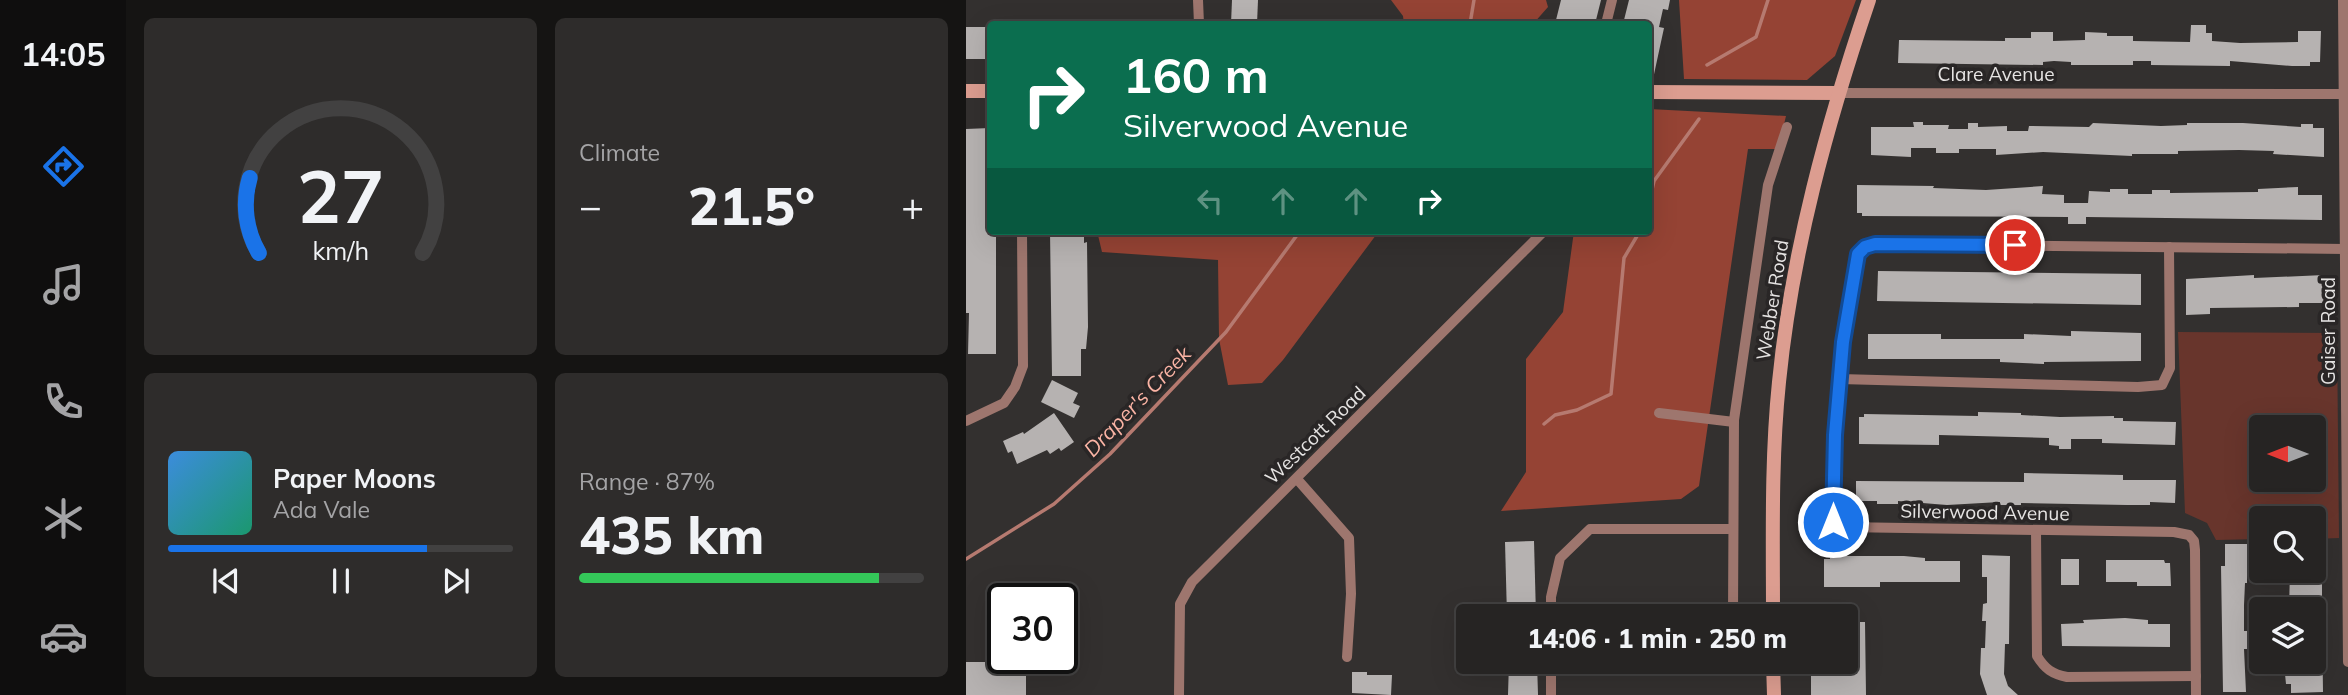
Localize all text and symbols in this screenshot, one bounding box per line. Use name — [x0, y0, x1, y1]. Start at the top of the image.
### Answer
text: 14:05 — [21, 34, 105, 74]
text: 160 m — [1123, 44, 1269, 105]
icon: right — [1008, 49, 1099, 140]
street label: Clare Avenue — [1937, 62, 2055, 86]
text: Silverwood Avenue — [1123, 105, 1408, 145]
text: Climate — [579, 138, 660, 167]
icon: directions — [39, 142, 88, 191]
text: 27 — [297, 150, 384, 241]
text: 21.5° — [688, 173, 815, 238]
text: − — [579, 182, 602, 230]
text: + — [901, 182, 924, 230]
icon: left — [1191, 182, 1229, 220]
icon: ahead — [1264, 182, 1302, 220]
icon: ahead — [1337, 182, 1375, 220]
icon: right — [1410, 182, 1448, 220]
pin — [1985, 215, 2045, 275]
icon: arrive — [1996, 226, 2034, 264]
text: km/h — [312, 234, 369, 265]
street label: Webber Road — [1751, 238, 1793, 362]
icon: music — [39, 260, 88, 309]
street label: Gaiser Road — [2316, 277, 2340, 385]
water label: Draper's Creek — [1078, 340, 1197, 462]
icon: phone — [39, 377, 88, 426]
street label: Westcott Road — [1260, 381, 1370, 489]
north arrow — [2249, 415, 2326, 492]
map controls — [2249, 415, 2326, 674]
text: Paper Moons — [273, 462, 436, 495]
text: Range · 87% — [579, 467, 715, 496]
position arrow — [1796, 485, 1870, 559]
icon: climate — [39, 494, 88, 543]
text: Ada Vale — [273, 495, 370, 524]
street label: Silverwood Avenue — [1900, 499, 2070, 525]
text: 435 km — [579, 502, 764, 567]
button: search — [2249, 506, 2326, 583]
icon: previous — [207, 562, 245, 600]
icon: pause — [322, 562, 360, 600]
icon: next — [437, 562, 475, 600]
speed limit sign: 30 — [987, 583, 1078, 674]
button: layers — [2249, 597, 2326, 674]
icon: car — [39, 612, 88, 661]
text: 14:06 · 1 min · 250 m — [1527, 622, 1787, 655]

